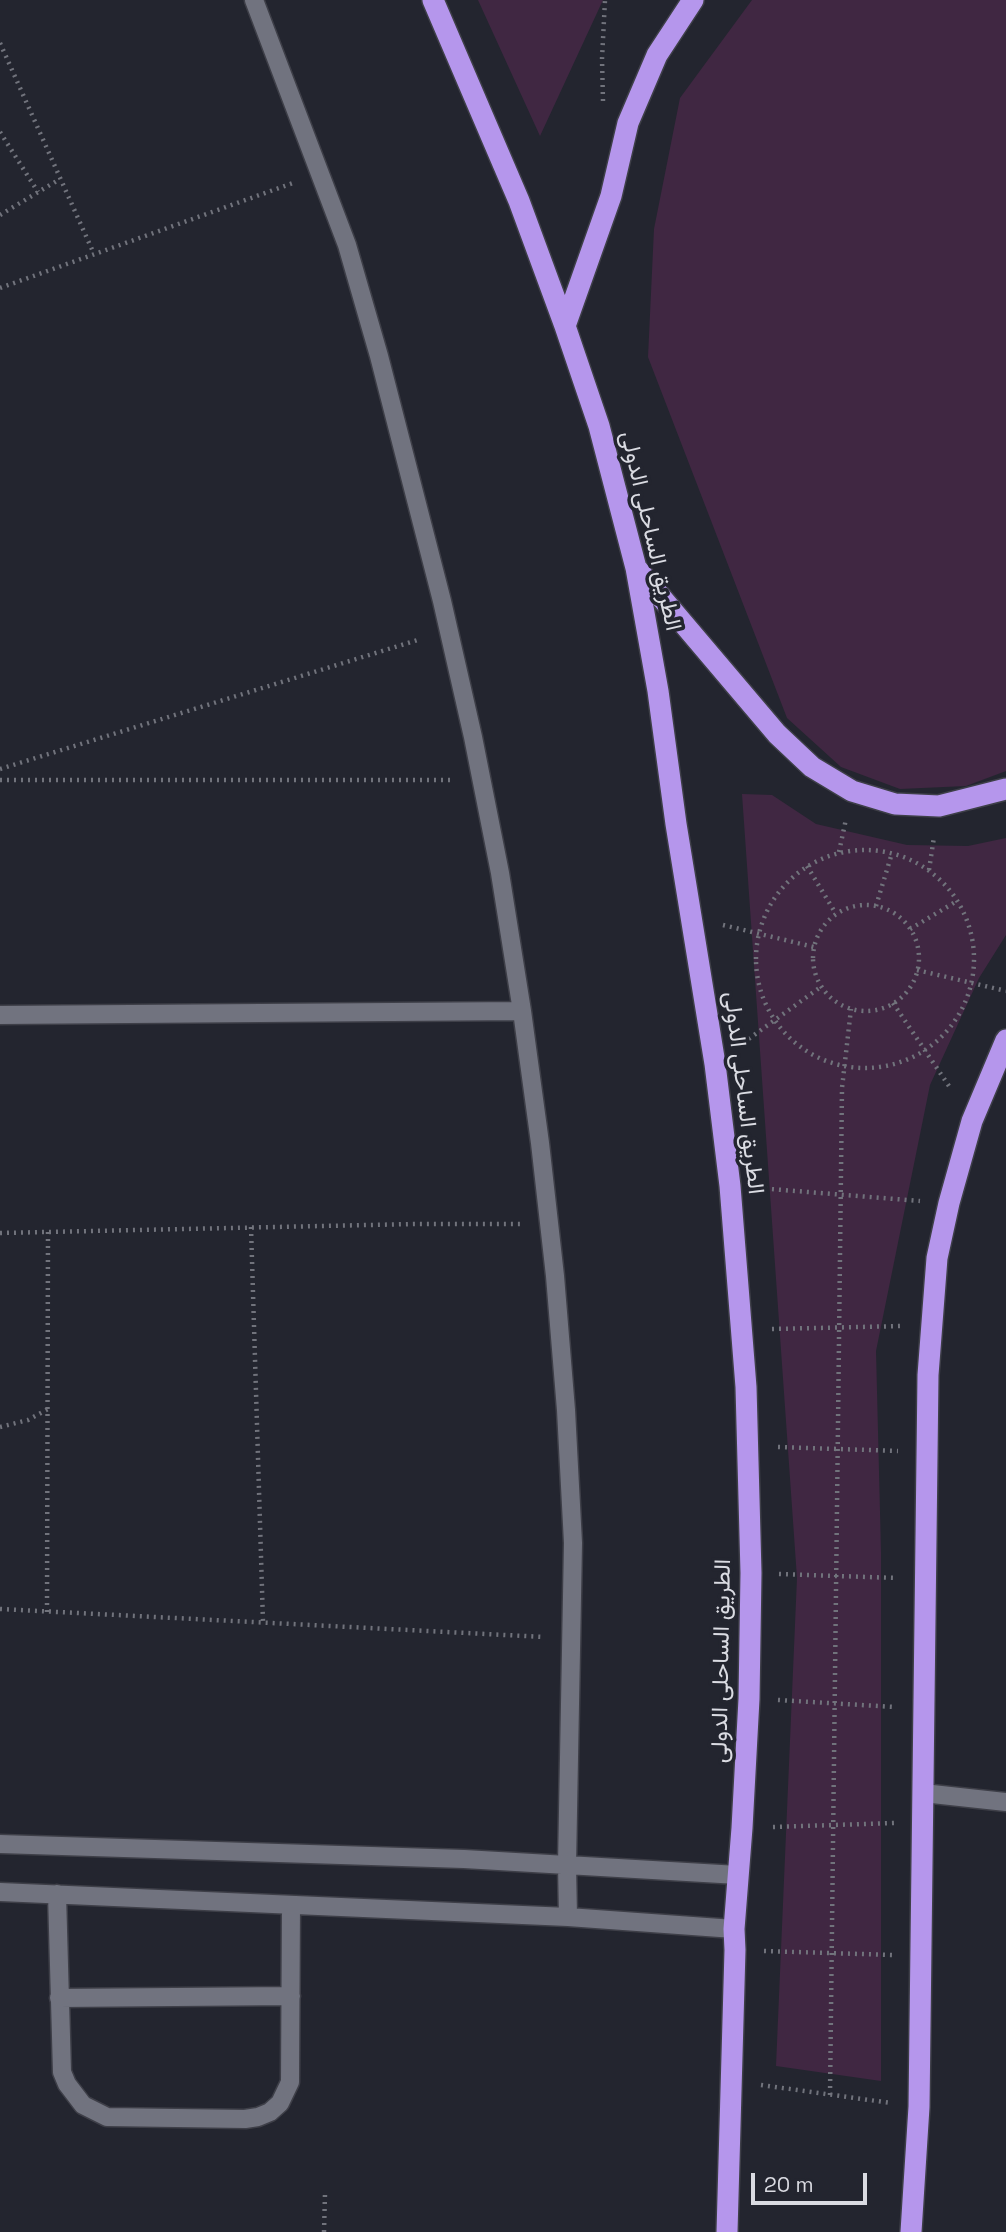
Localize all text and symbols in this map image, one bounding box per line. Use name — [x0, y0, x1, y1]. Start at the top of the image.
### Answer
street label: الطريق الساحلى الدولى — [614, 428, 686, 634]
street label: الطريق الساحلى الدولى — [717, 990, 769, 1196]
street label: الطريق الساحلى الدولى — [706, 1559, 738, 1763]
scale bar — [754, 2158, 870, 2202]
text: 20 m — [764, 2171, 814, 2198]

